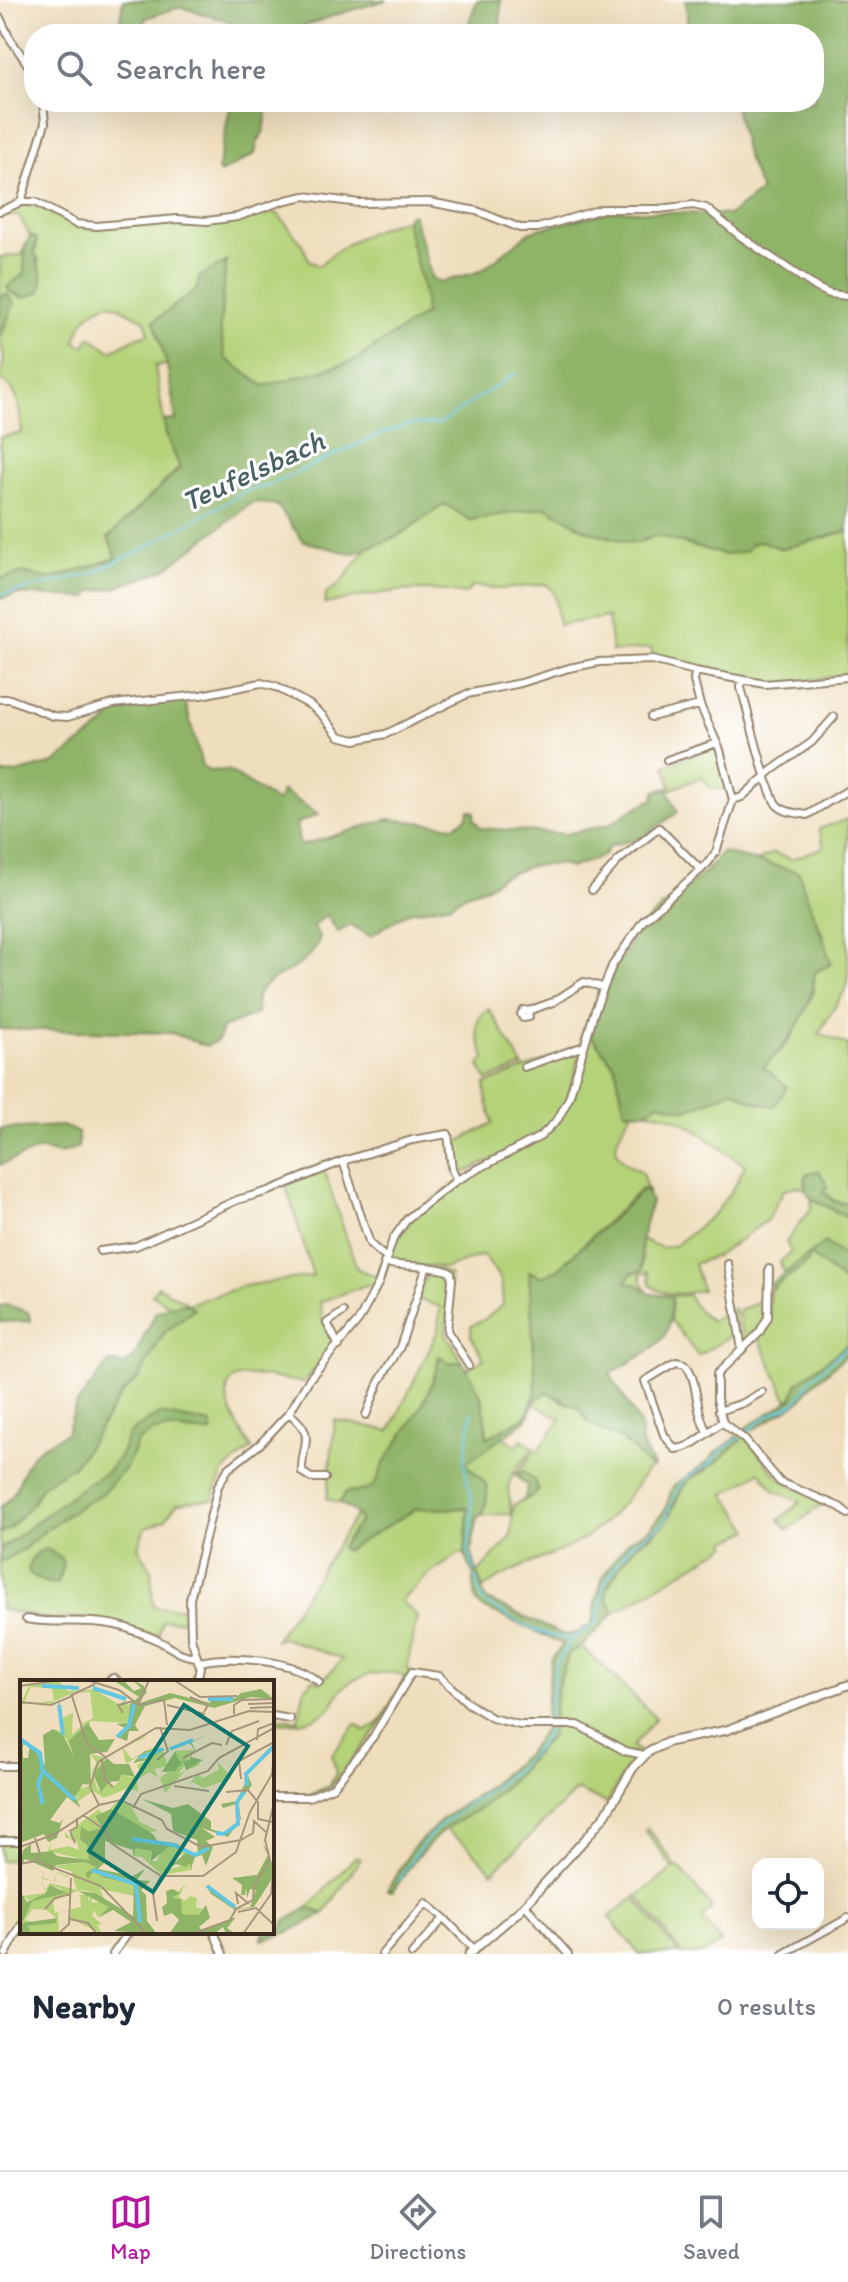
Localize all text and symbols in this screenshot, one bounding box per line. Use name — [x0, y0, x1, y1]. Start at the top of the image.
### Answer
search box — [24, 24, 824, 112]
icon: search — [52, 46, 96, 90]
text: Search here — [116, 50, 266, 87]
water label: Teufelsbach — [176, 421, 330, 520]
inset map — [20, 1680, 274, 1934]
map controls — [752, 1858, 824, 1930]
button: locate — [752, 1858, 824, 1930]
text: Nearby — [32, 1986, 135, 2027]
text: 0 results — [717, 1990, 816, 2022]
tab: Map — [109, 2190, 153, 2265]
tab: Directions — [370, 2190, 466, 2265]
tab: Saved — [683, 2190, 739, 2265]

